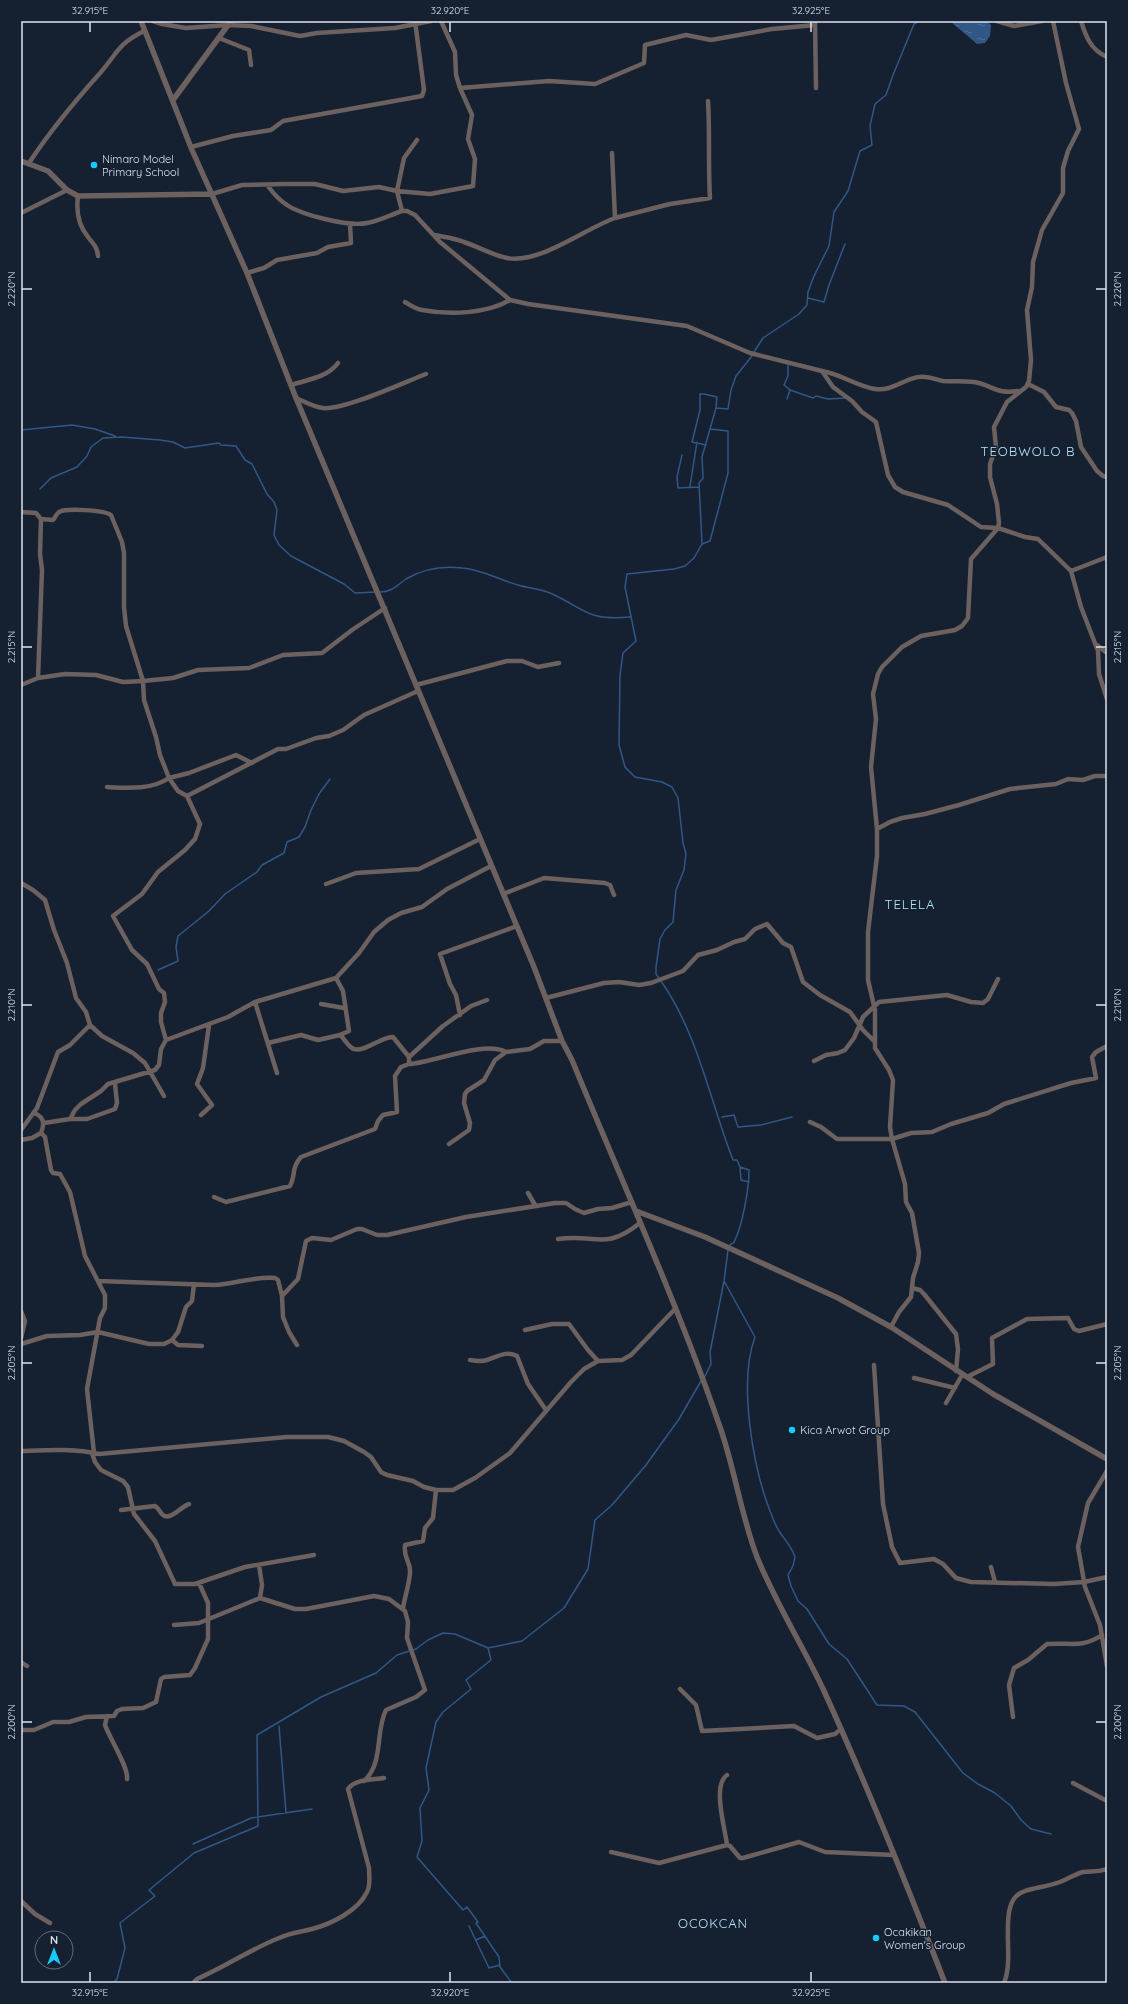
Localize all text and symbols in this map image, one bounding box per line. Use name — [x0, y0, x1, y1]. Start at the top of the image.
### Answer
text: 32.915°E — [72, 4, 109, 17]
text: 32.920°E — [431, 4, 470, 17]
text: 32.925°E — [792, 4, 830, 17]
place label: Nimaro Model Primary School — [102, 152, 179, 179]
marker: Nimaro Model Primary School — [89, 160, 99, 170]
text: 2.220°N — [5, 272, 18, 306]
text: 2.220°N — [1111, 272, 1124, 306]
district label: TEOBWOLO B — [981, 443, 1075, 459]
text: 2.215°N — [5, 631, 18, 663]
text: 2.215°N — [1111, 631, 1124, 663]
district label: TELELA — [885, 896, 935, 912]
text: 2.210°N — [5, 988, 18, 1022]
text: 2.210°N — [1111, 988, 1124, 1022]
text: 2.205°N — [5, 1346, 18, 1380]
text: 2.205°N — [1111, 1346, 1124, 1380]
place label: Kica Arwot Group — [800, 1423, 890, 1437]
marker: Kica Arwot Group — [787, 1425, 797, 1435]
text: 2.200°N — [5, 1704, 18, 1740]
text: 2.200°N — [1111, 1704, 1124, 1740]
district label: OCOKCAN — [678, 1915, 748, 1931]
place label: Ocakikan Women's Group — [884, 1925, 966, 1952]
north arrow — [34, 1930, 74, 1970]
text: N — [50, 1933, 58, 1947]
marker: Ocakikan Women's Group — [871, 1933, 881, 1943]
text: 32.915°E — [72, 1986, 109, 1999]
text: 32.920°E — [431, 1986, 470, 1999]
text: 32.925°E — [792, 1986, 830, 1999]

